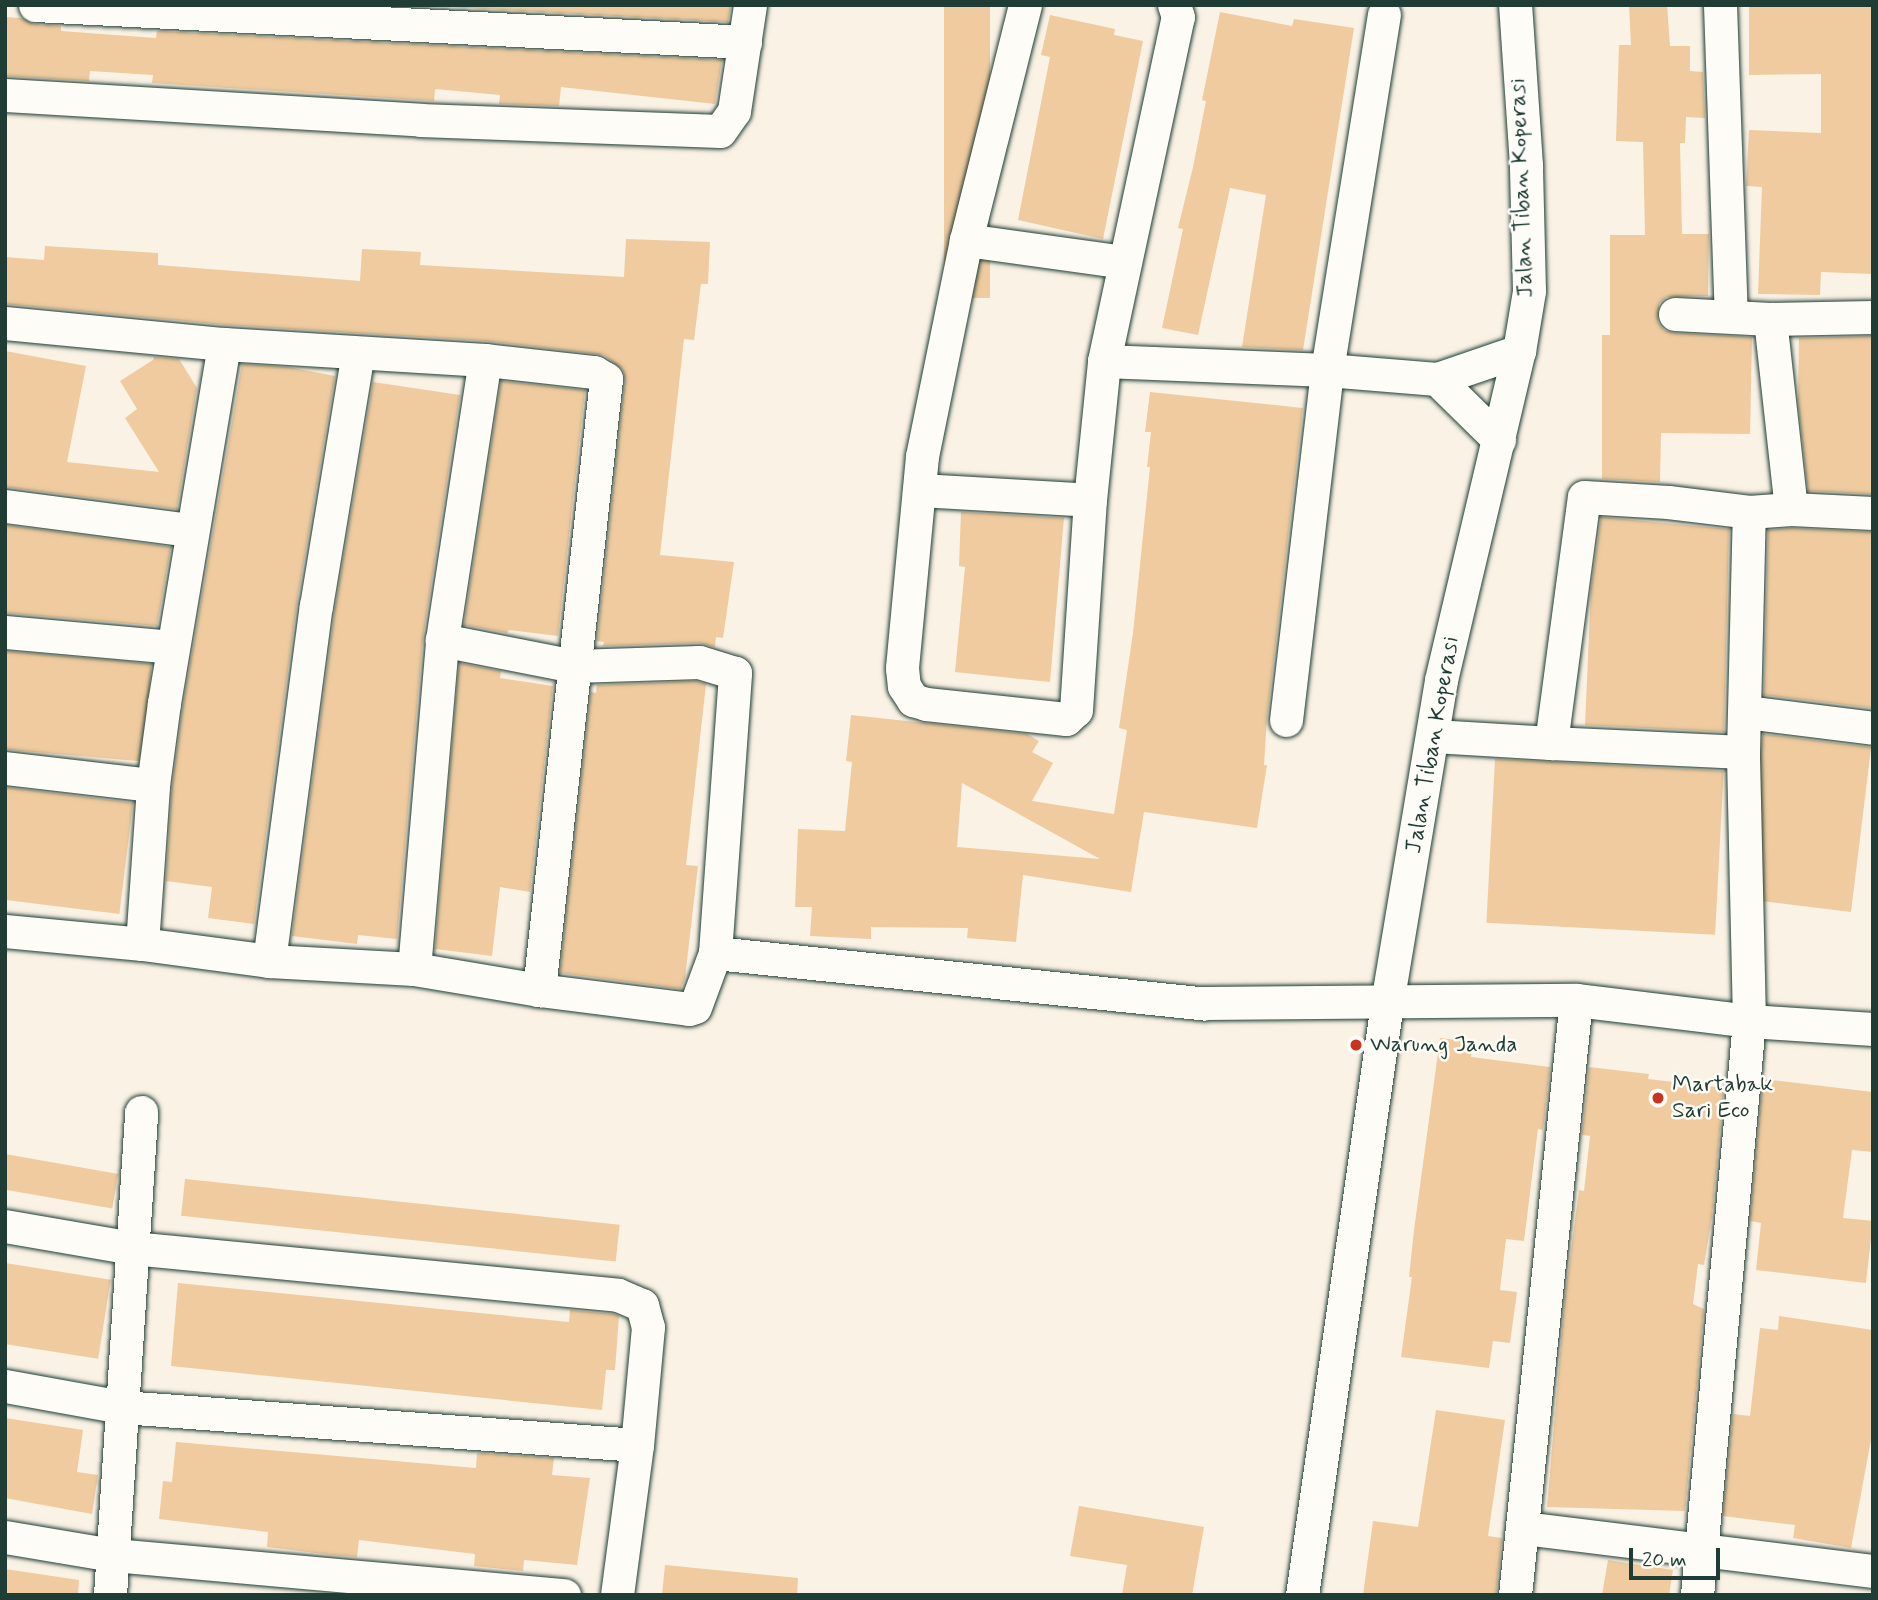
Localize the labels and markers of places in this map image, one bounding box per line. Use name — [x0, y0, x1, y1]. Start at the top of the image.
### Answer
place label: Warung Janda — [1370, 1031, 1516, 1059]
marker: Warung Janda — [1348, 1037, 1364, 1053]
place label: Martabak Sari Eco — [1672, 1071, 1773, 1125]
marker: Martabak Sari Eco — [1650, 1090, 1666, 1106]

